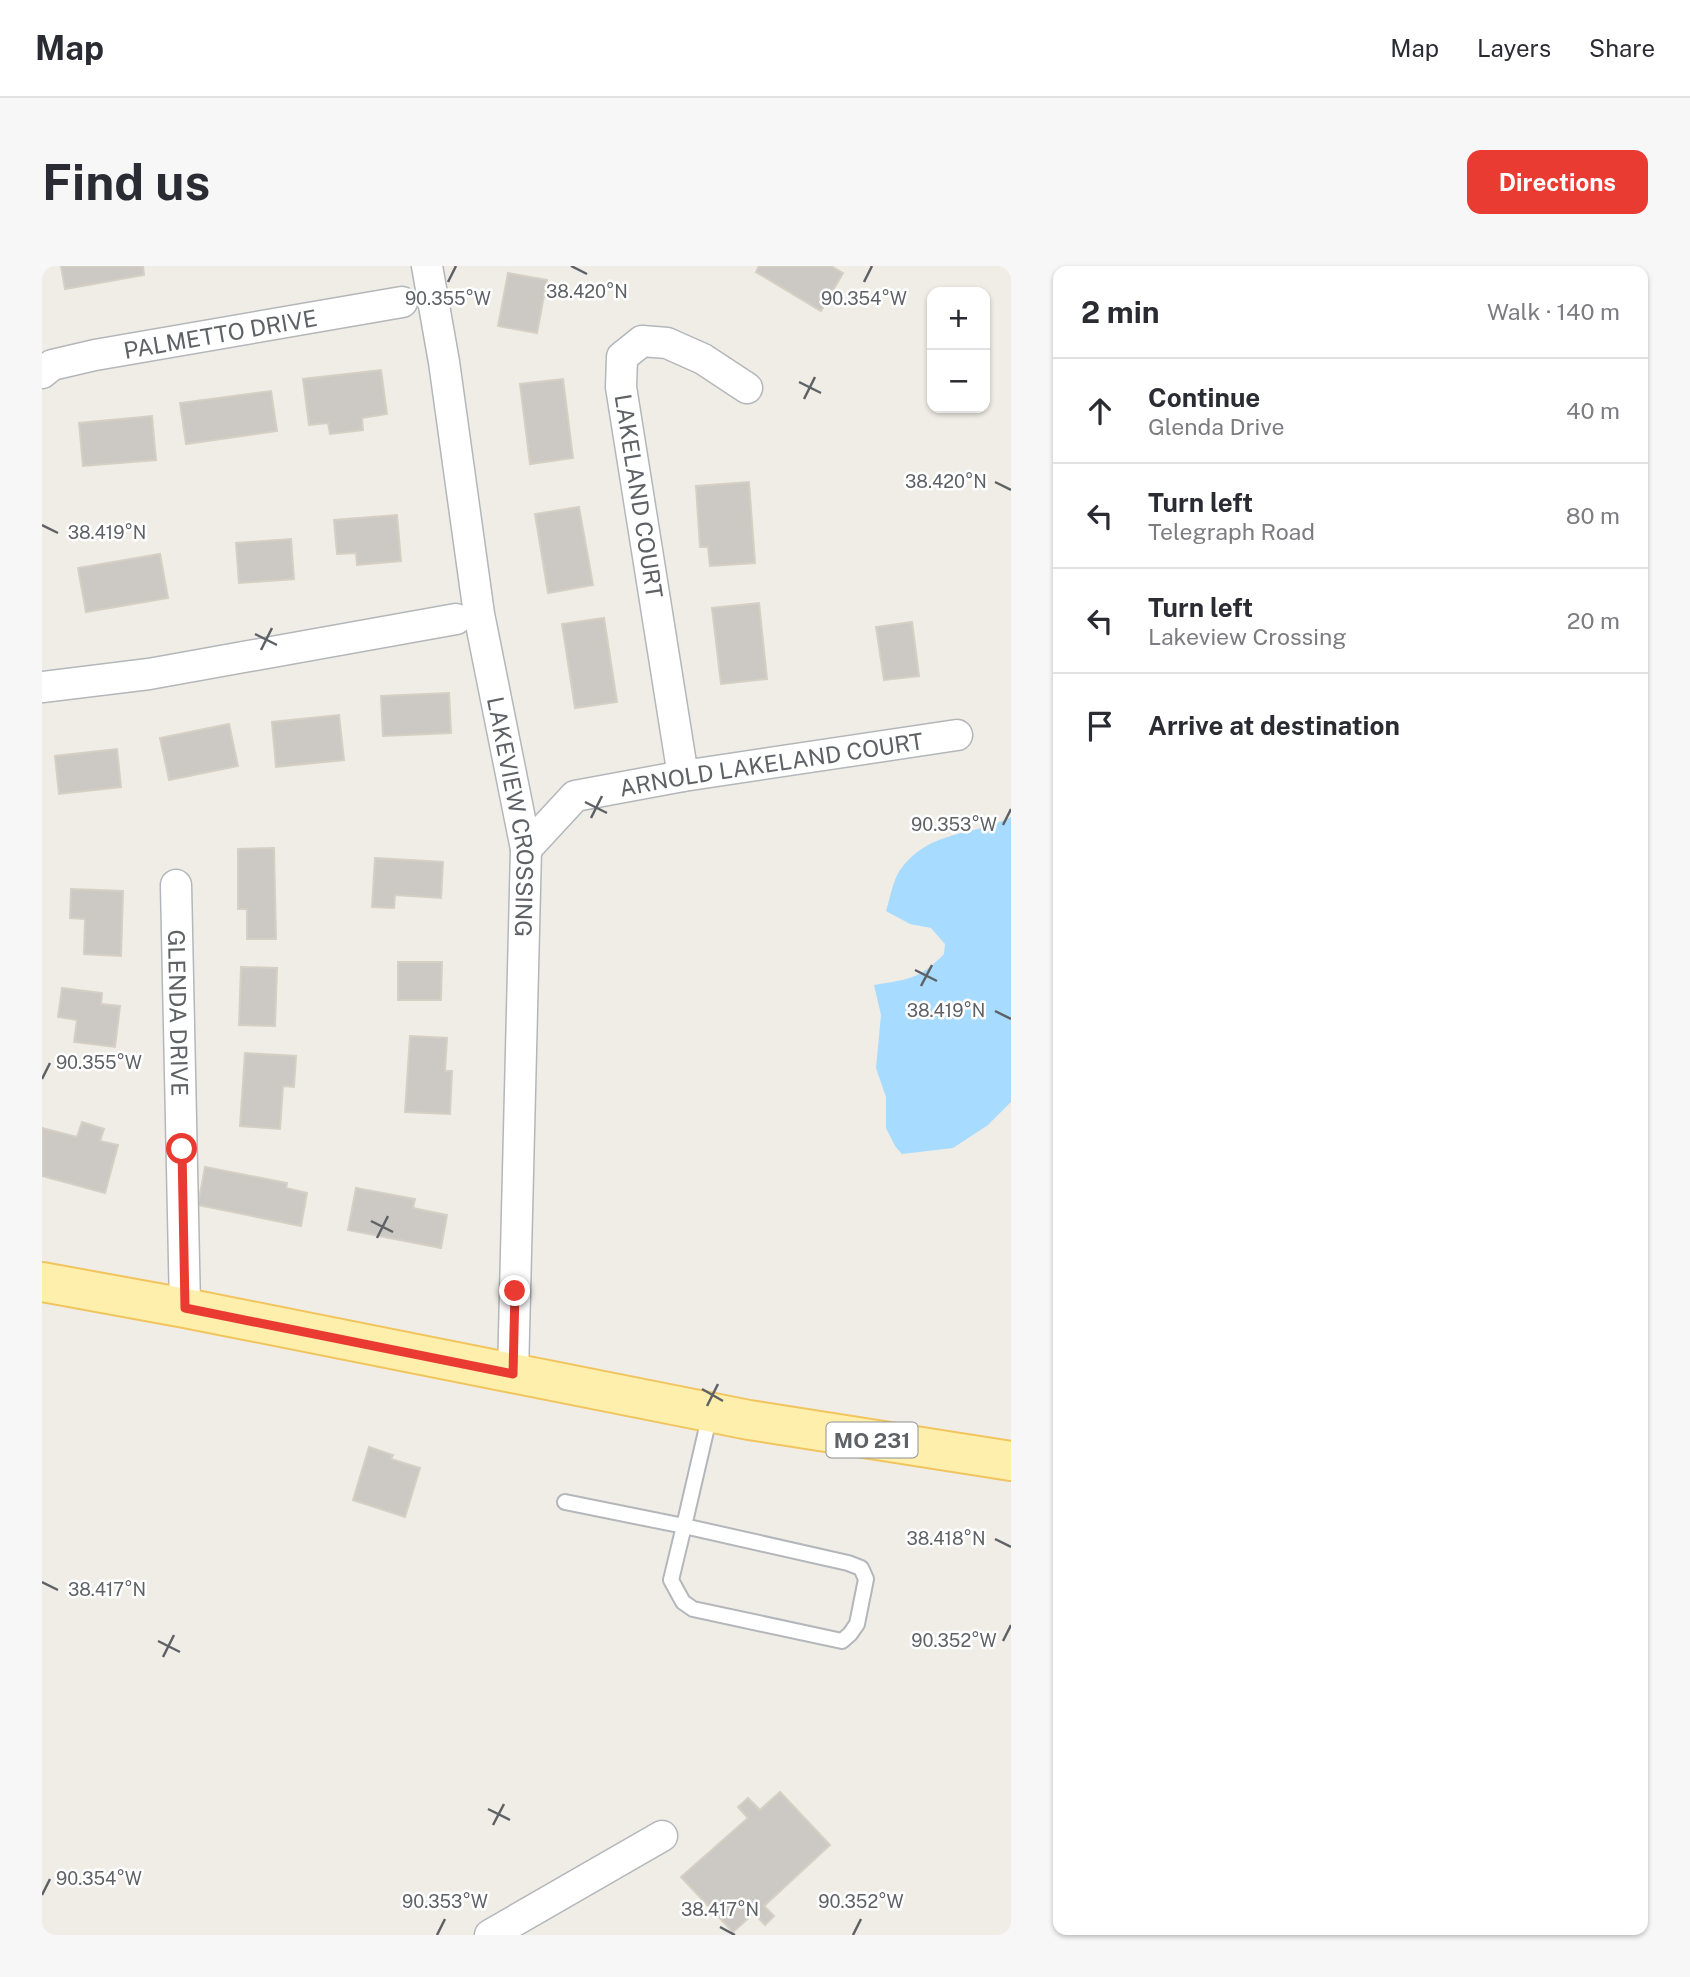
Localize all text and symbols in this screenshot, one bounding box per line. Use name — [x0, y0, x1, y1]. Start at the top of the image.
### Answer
text: Map — [35, 29, 104, 67]
text: Map — [1390, 34, 1439, 62]
text: Layers — [1477, 34, 1551, 62]
text: Share — [1589, 34, 1655, 62]
button: Directions — [1467, 150, 1648, 214]
text: Find us — [42, 153, 210, 211]
text: 38.420°N — [546, 281, 628, 302]
map controls — [927, 287, 990, 413]
button: + — [927, 287, 990, 350]
text: 90.355°W — [405, 288, 491, 309]
text: 90.354°W — [821, 288, 907, 309]
text: 2 min — [1081, 294, 1160, 330]
text: Walk · 140 m — [1487, 298, 1620, 325]
street label: PALMETTO DRIVE — [121, 303, 319, 363]
button: − — [927, 350, 990, 413]
text: Continue — [1148, 382, 1260, 413]
street label: LAKELAND COURT — [610, 392, 669, 600]
icon: ahead — [1081, 392, 1119, 430]
text: 40 m — [1566, 397, 1620, 424]
text: Glenda Drive — [1148, 413, 1285, 440]
text: 38.420°N — [905, 471, 987, 492]
text: Turn left — [1148, 487, 1253, 518]
icon: left — [1081, 497, 1119, 535]
text: 80 m — [1566, 502, 1620, 529]
text: Telegraph Road — [1148, 518, 1315, 545]
text: 38.419°N — [68, 522, 146, 543]
text: Turn left — [1148, 592, 1253, 623]
icon: left — [1081, 602, 1119, 640]
text: 20 m — [1567, 607, 1620, 634]
text: Lakeview Crossing — [1148, 623, 1347, 650]
street label: LAKEVIEW CROSSING — [482, 694, 540, 938]
icon: arrive — [1081, 707, 1119, 745]
text: Arrive at destination — [1148, 710, 1400, 741]
street label: ARNOLD LAKELAND COURT — [617, 727, 925, 801]
text: 90.353°W — [911, 814, 997, 835]
street label: GLENDA DRIVE — [163, 929, 194, 1097]
text: 38.419°N — [907, 1000, 985, 1021]
text: 90.355°W — [56, 1052, 142, 1073]
route start — [166, 1133, 197, 1164]
route end — [499, 1275, 530, 1306]
road number: MO 231 — [826, 1422, 918, 1458]
text: 38.418°N — [906, 1528, 986, 1549]
text: 38.417°N — [68, 1579, 146, 1600]
text: 90.352°W — [911, 1630, 997, 1651]
text: 90.354°W — [56, 1868, 142, 1889]
text: 90.353°W — [402, 1891, 488, 1912]
text: 90.352°W — [818, 1891, 904, 1912]
text: 38.417°N — [681, 1899, 759, 1920]

